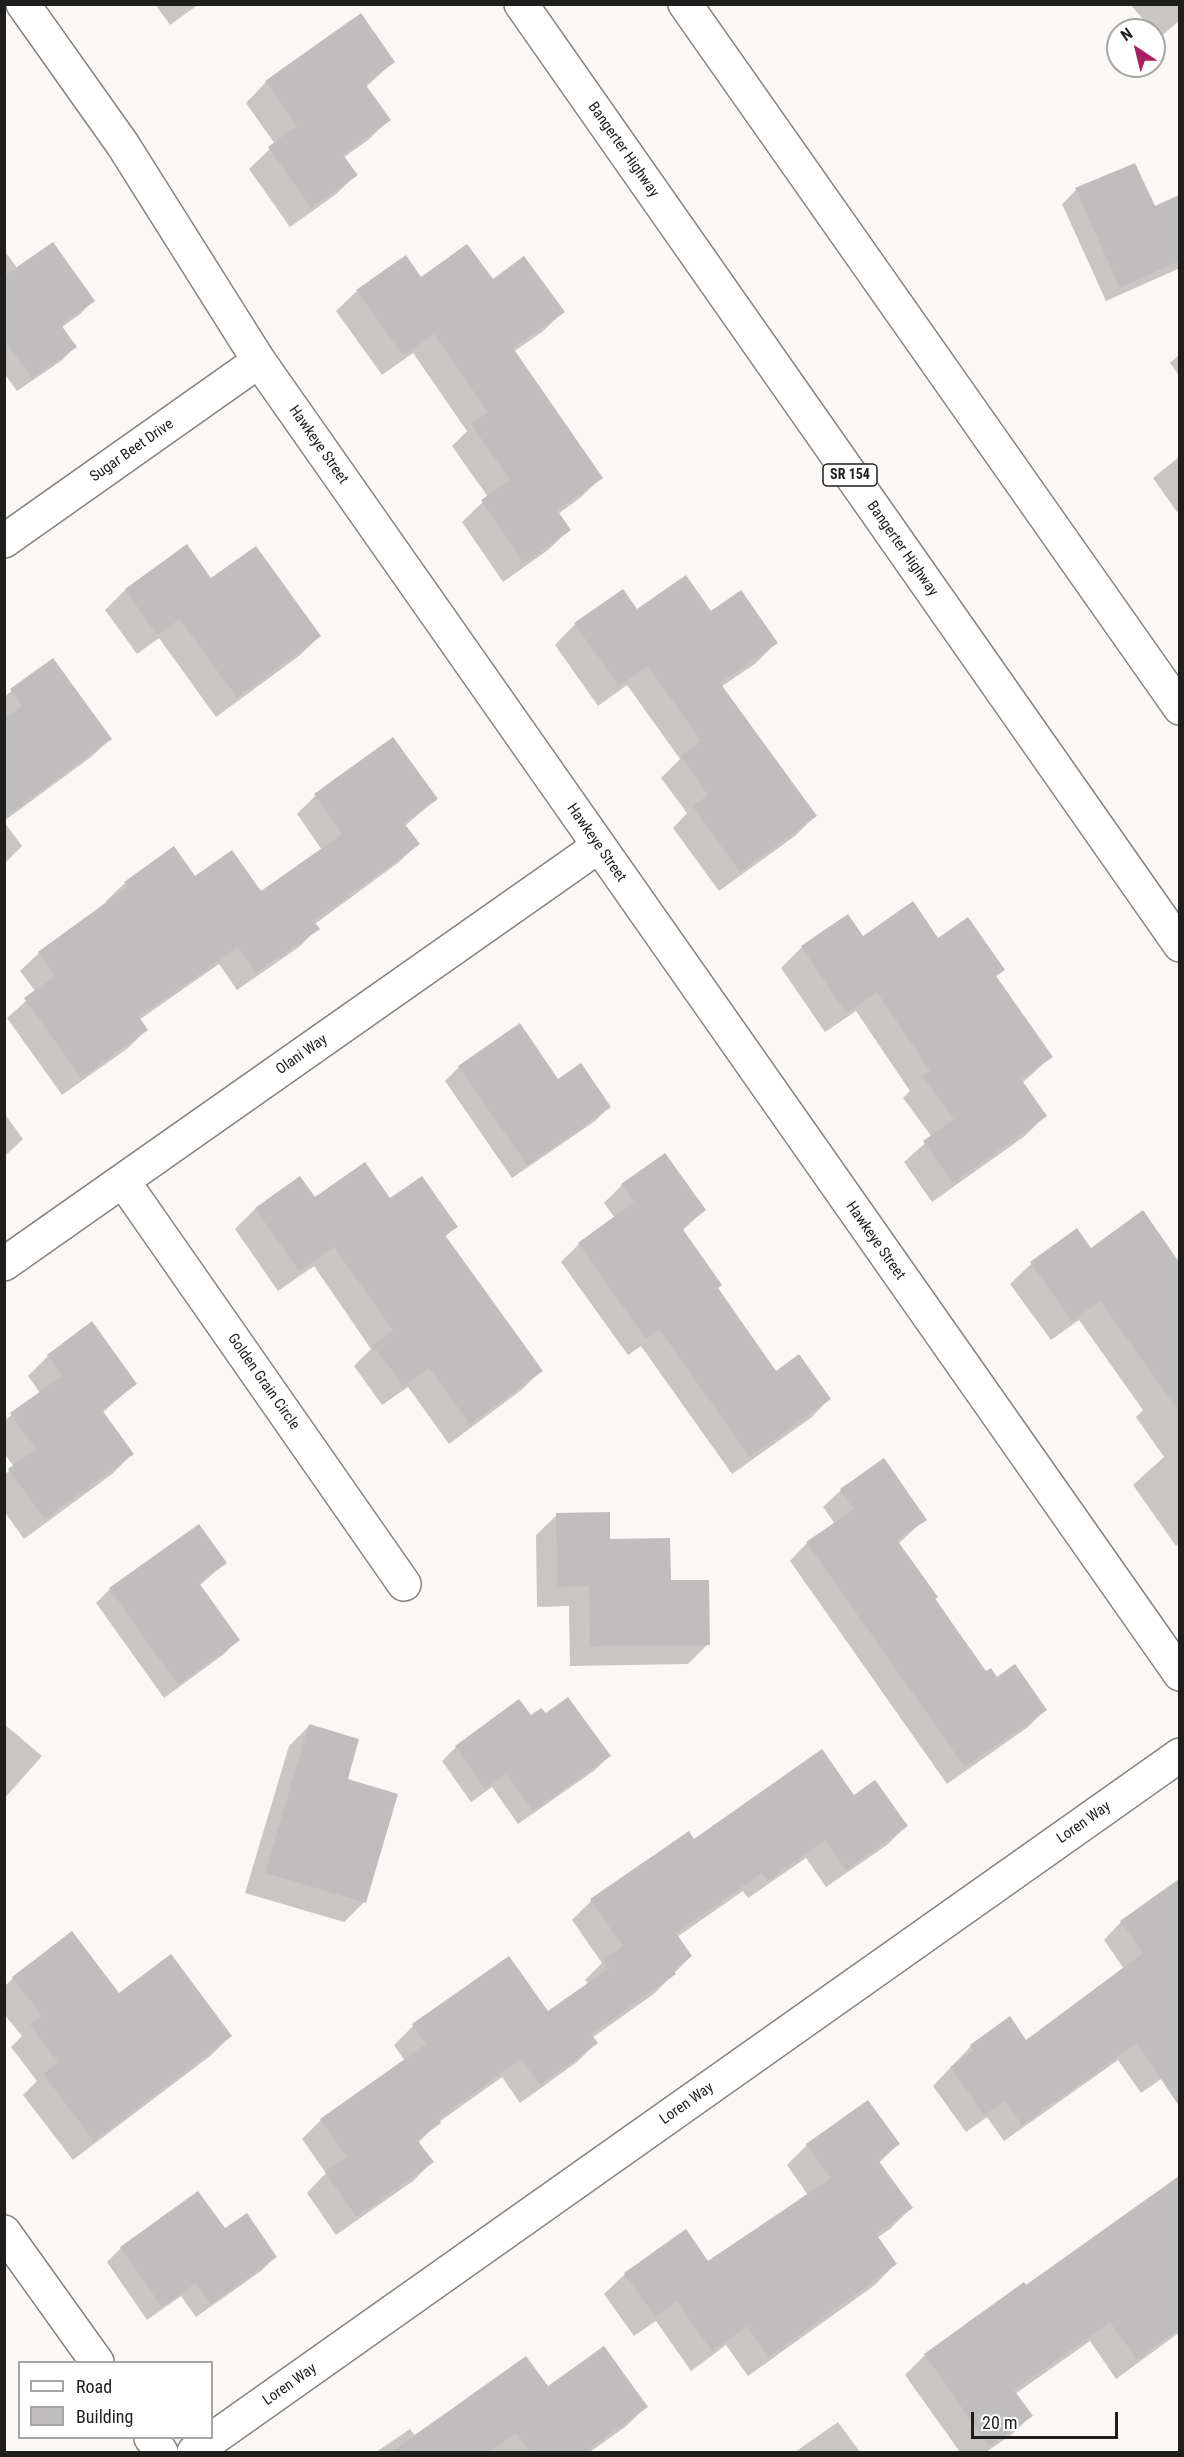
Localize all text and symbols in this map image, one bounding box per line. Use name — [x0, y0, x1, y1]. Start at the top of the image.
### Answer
north arrow — [1106, 18, 1166, 78]
text: N — [1117, 24, 1136, 45]
street label: Bangerter Highway — [584, 99, 662, 201]
street label: Hawkeye Street — [284, 402, 352, 488]
street label: Sugar Beet Drive — [87, 416, 177, 486]
road number: SR 154 — [823, 464, 877, 486]
street label: Bangerter Highway — [863, 498, 941, 600]
street label: Hawkeye Street — [562, 800, 630, 886]
street label: Olani Way — [273, 1031, 331, 1079]
street label: Hawkeye Street — [841, 1198, 909, 1284]
street label: Golden Grain Circle — [223, 1330, 303, 1434]
street label: Loren Way — [1054, 1798, 1114, 1848]
street label: Loren Way — [657, 2079, 717, 2129]
street label: Loren Way — [260, 2360, 320, 2410]
legend — [18, 2361, 213, 2439]
text: Road — [76, 2376, 112, 2397]
scale bar — [974, 2400, 1121, 2438]
text: Building — [76, 2406, 133, 2427]
text: 20 m — [982, 2412, 1017, 2433]

